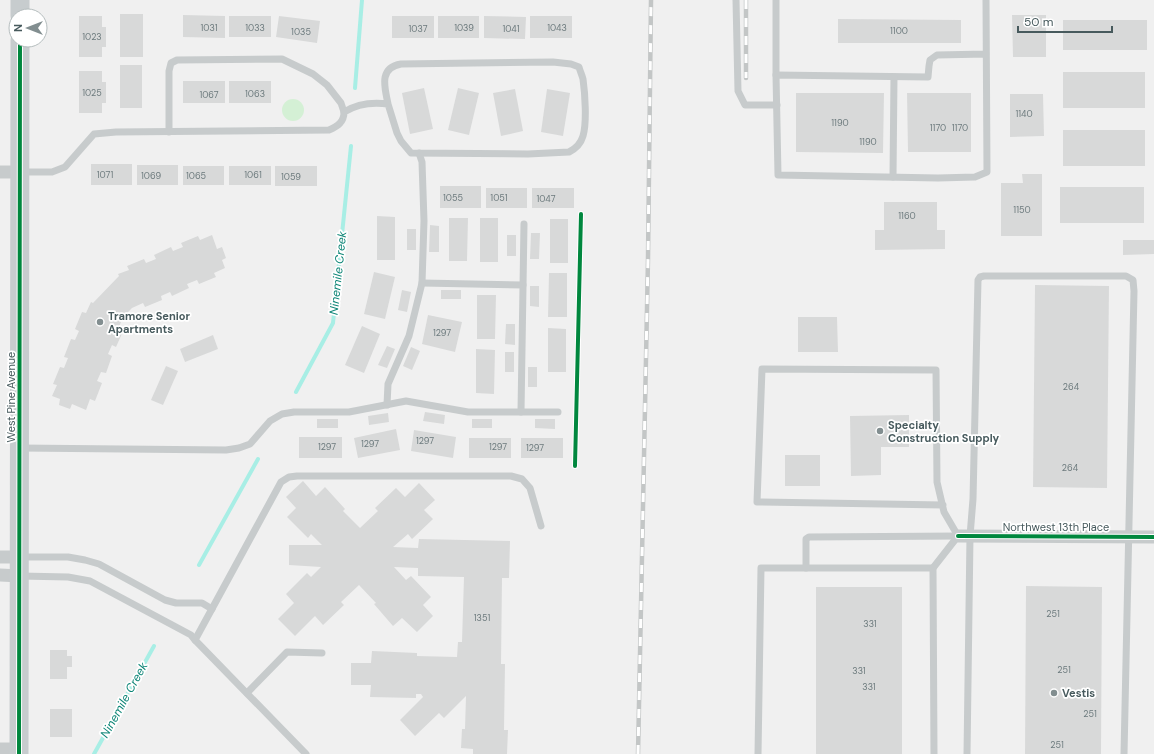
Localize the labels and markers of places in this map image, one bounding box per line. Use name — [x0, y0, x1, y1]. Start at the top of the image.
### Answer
place label: Tramore Senior Apartments — [108, 309, 190, 336]
marker: Tramore Senior Apartments — [95, 317, 105, 327]
place label: Specialty Construction Supply — [888, 418, 1000, 445]
marker: Specialty Construction Supply — [875, 426, 885, 436]
place label: Vestis — [1062, 686, 1095, 700]
marker: Vestis — [1049, 688, 1059, 698]

